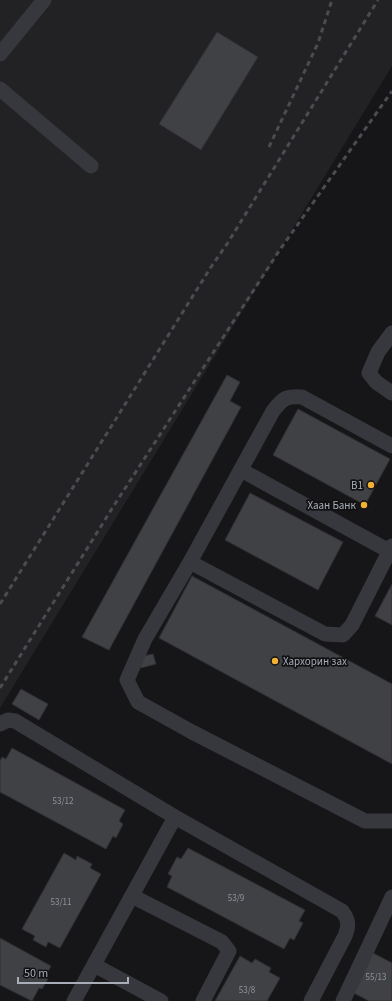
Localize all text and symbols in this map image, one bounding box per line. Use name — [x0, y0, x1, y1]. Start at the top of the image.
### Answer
place label: B1 — [351, 478, 363, 493]
marker: B1 — [366, 480, 376, 490]
place label: Хаан Банк — [307, 498, 357, 513]
marker: Хаан Банк — [359, 500, 369, 510]
place label: Хархорин зах — [283, 654, 347, 669]
marker: Хархорин зах — [270, 656, 280, 666]
house number: 53/12 — [52, 795, 74, 808]
house number: 53/9 — [228, 892, 245, 905]
house number: 53/11 — [50, 896, 72, 909]
scale bar — [18, 959, 128, 985]
text: 50 m — [24, 965, 48, 982]
house number: 55/13 — [365, 971, 387, 984]
house number: 53/8 — [239, 984, 256, 997]

